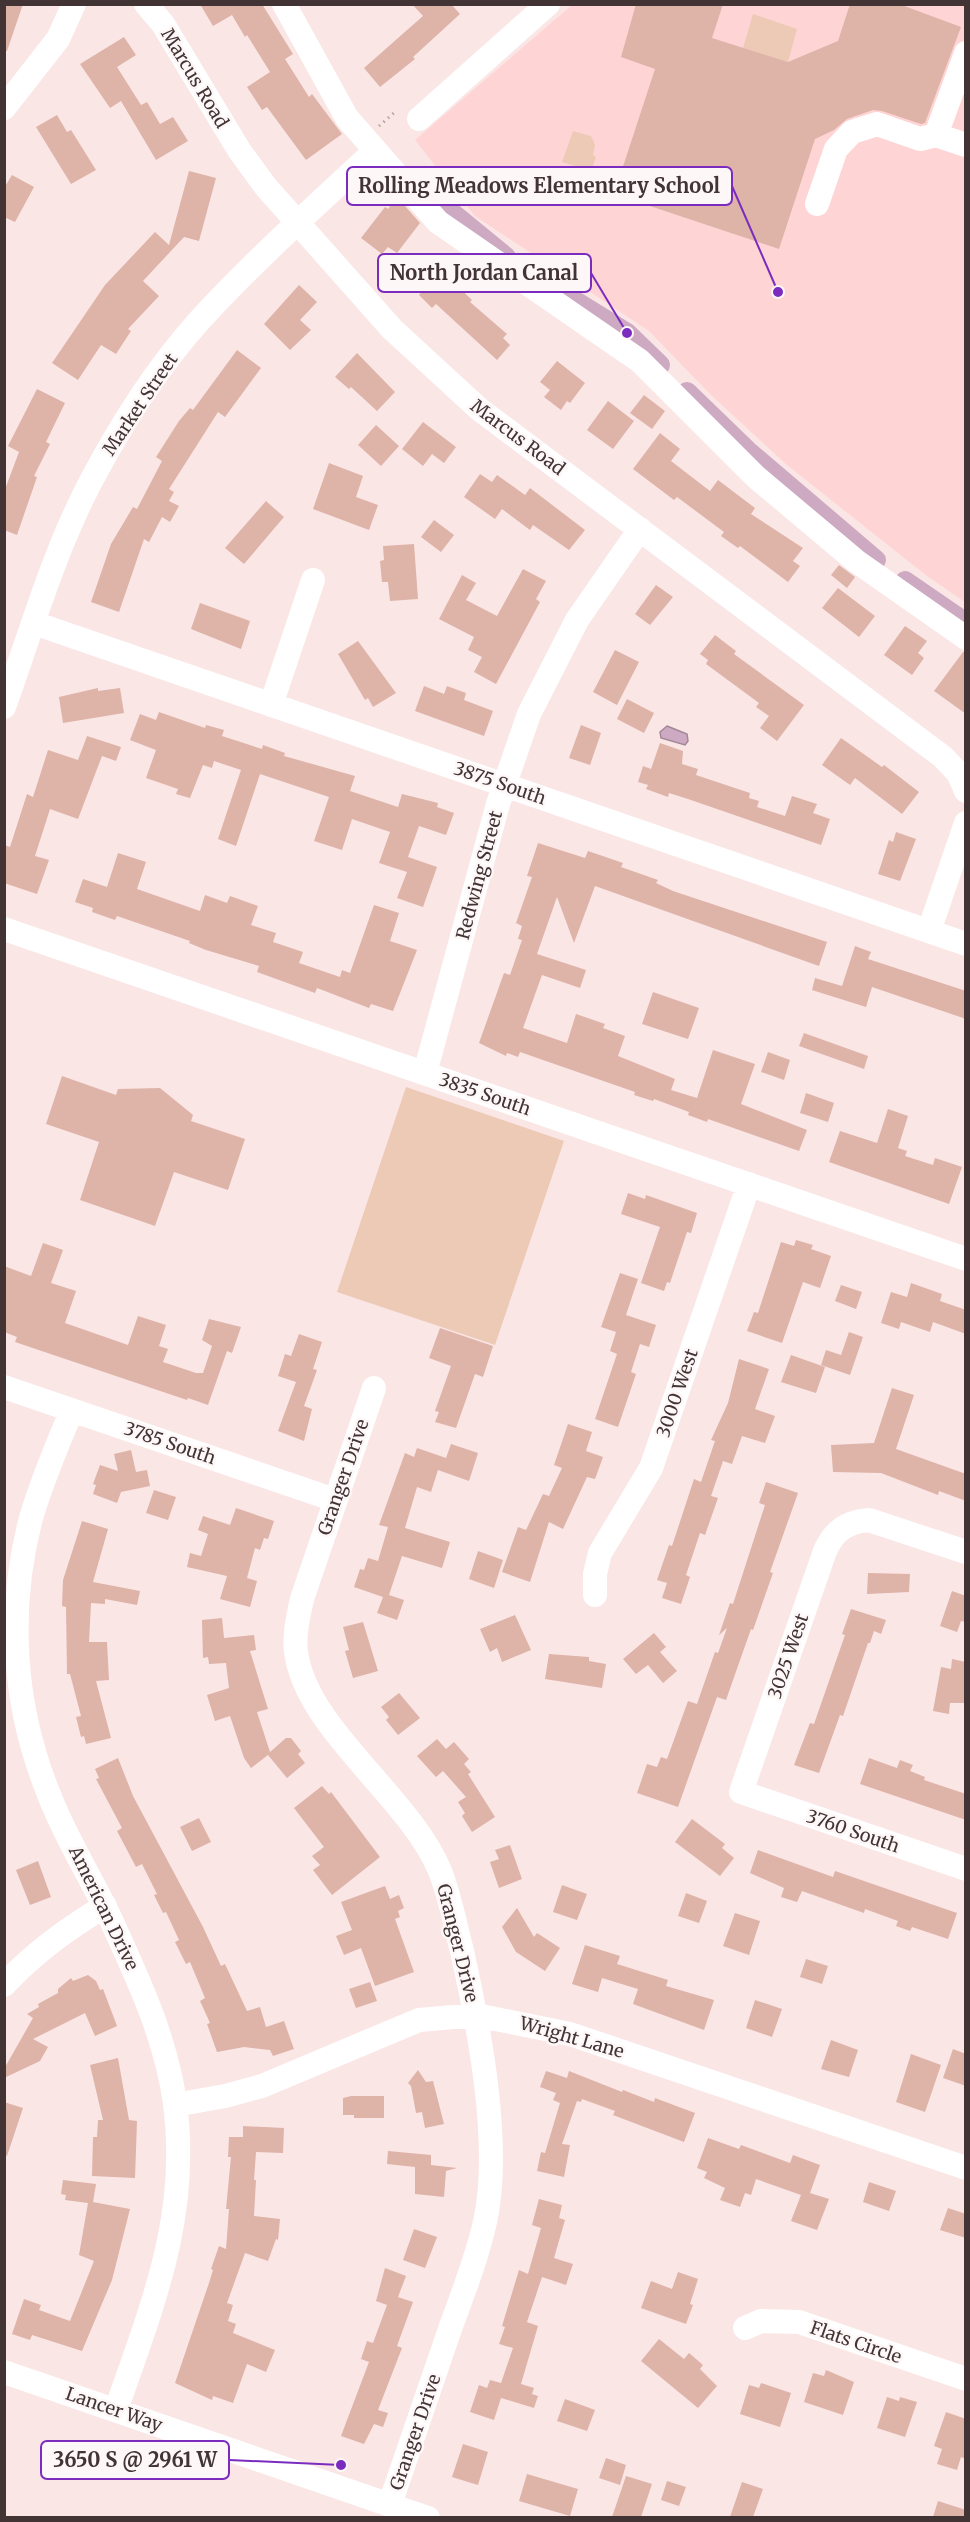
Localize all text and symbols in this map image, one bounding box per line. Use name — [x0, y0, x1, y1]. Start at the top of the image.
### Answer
street label: Marcus Road — [156, 24, 234, 132]
callout: Rolling Meadows Elementary School — [347, 167, 732, 205]
text: Rolling Meadows Elementary School — [358, 173, 720, 198]
callout: North Jordan Canal — [378, 254, 591, 292]
text: North Jordan Canal — [390, 260, 579, 285]
street label: Market Street — [97, 349, 183, 459]
street label: Marcus Road — [466, 394, 570, 480]
street label: 3875 South — [451, 756, 549, 810]
street label: Redwing Street — [451, 808, 507, 942]
street label: 3835 South — [436, 1068, 534, 1120]
street label: 3000 West — [651, 1346, 703, 1440]
street label: Granger Drive — [312, 1416, 374, 1538]
street label: 3785 South — [121, 1417, 219, 1469]
street label: 3025 West — [763, 1610, 813, 1702]
street label: 3760 South — [803, 1804, 903, 1858]
street label: American Drive — [64, 1841, 144, 1974]
street label: Granger Drive — [432, 1881, 484, 2005]
street label: Wright Lane — [516, 2011, 627, 2063]
street label: Flats Circle — [807, 2316, 905, 2368]
street label: Granger Drive — [384, 2371, 446, 2493]
street label: Lancer Way — [63, 2382, 166, 2436]
callout: 3650 S @ 2961 W — [41, 2441, 229, 2479]
text: 3650 S @ 2961 W — [53, 2447, 218, 2472]

